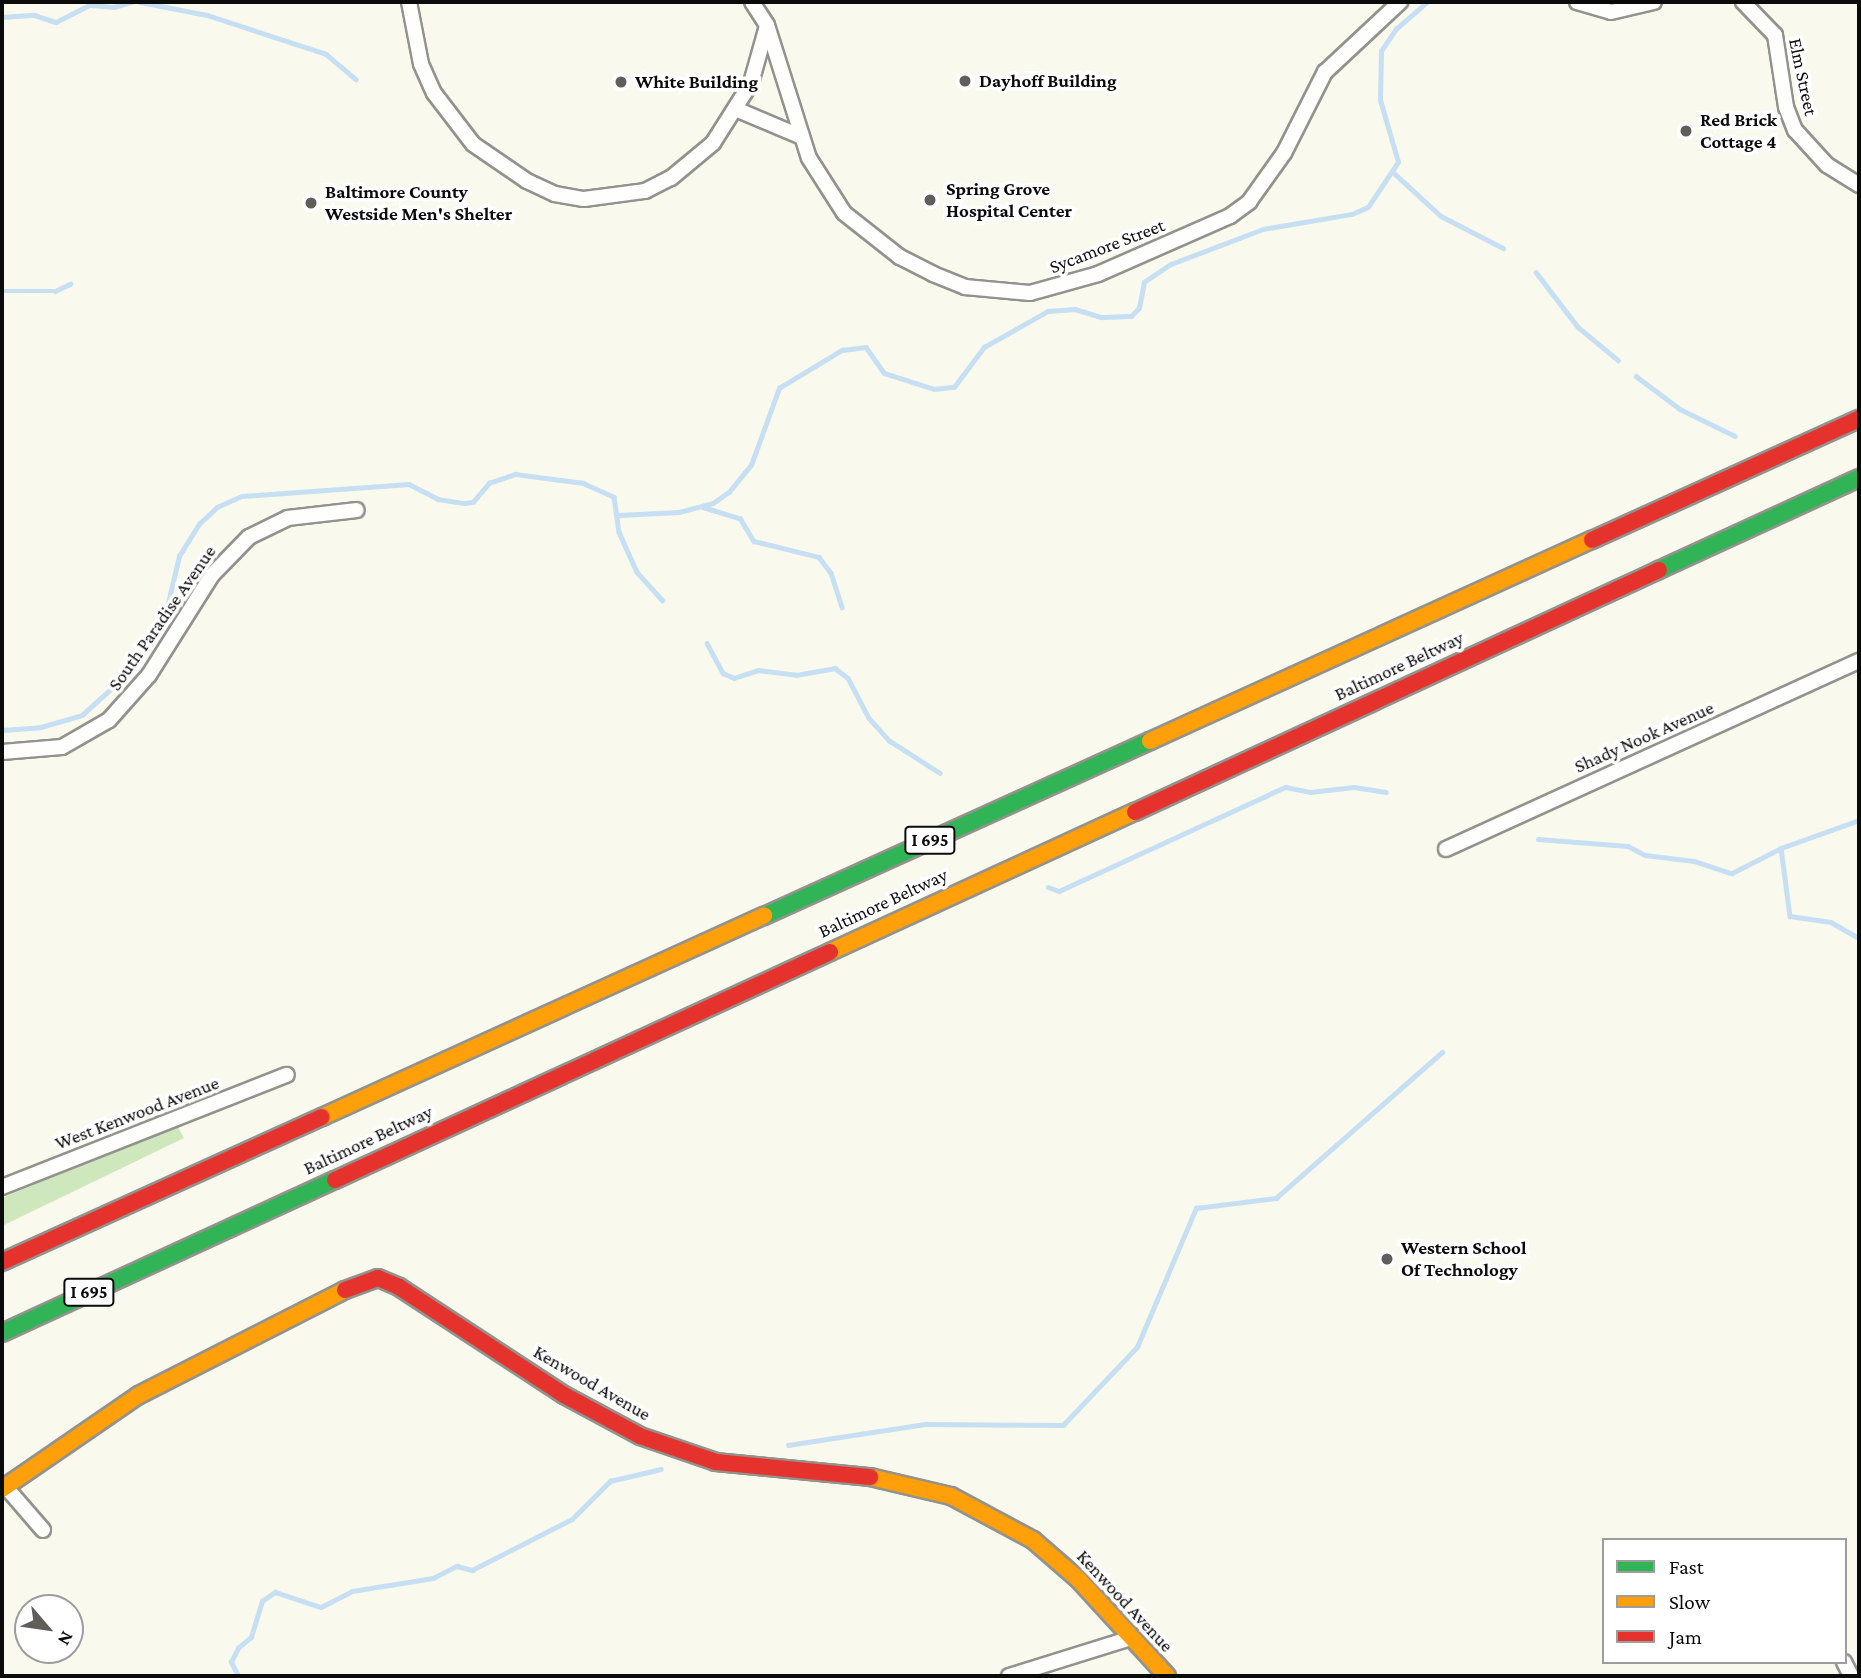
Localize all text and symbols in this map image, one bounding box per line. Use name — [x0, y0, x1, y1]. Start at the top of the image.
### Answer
street label: Elm Street — [1784, 36, 1822, 118]
place label: Dayhoff Building — [979, 70, 1117, 92]
place label: White Building — [635, 71, 758, 93]
marker: Dayhoff Building — [957, 73, 973, 89]
marker: White Building — [613, 74, 629, 90]
place label: Red Brick Cottage 4 — [1700, 109, 1777, 153]
marker: Red Brick Cottage 4 — [1678, 123, 1694, 139]
place label: Spring Grove Hospital Center — [946, 178, 1072, 222]
place label: Baltimore County Westside Men's Shelter — [325, 181, 512, 225]
marker: Spring Grove Hospital Center — [920, 190, 940, 210]
marker: Baltimore County Westside Men's Shelter — [303, 195, 319, 211]
street label: Sycamore Street — [1046, 214, 1168, 278]
street label: South Paradise Avenue — [103, 541, 221, 695]
street label: Baltimore Beltway — [1331, 626, 1467, 706]
street label: Shady Nook Avenue — [1571, 696, 1717, 778]
road number: I 695 — [904, 826, 956, 854]
street label: Baltimore Beltway — [815, 863, 951, 943]
street label: West Kenwood Avenue — [52, 1071, 222, 1155]
street label: Baltimore Beltway — [300, 1100, 436, 1180]
place label: Western School Of Technology — [1401, 1237, 1526, 1281]
marker: Western School Of Technology — [1379, 1251, 1395, 1267]
road number: I 695 — [63, 1278, 115, 1307]
street label: Kenwood Avenue — [529, 1340, 655, 1426]
legend — [1602, 1538, 1847, 1664]
street label: Kenwood Avenue — [1072, 1545, 1178, 1657]
text: Fast — [1669, 1555, 1704, 1579]
text: Slow — [1669, 1590, 1710, 1614]
north arrow — [14, 1594, 84, 1664]
text: Jam — [1669, 1625, 1702, 1649]
text: N — [54, 1628, 78, 1649]

